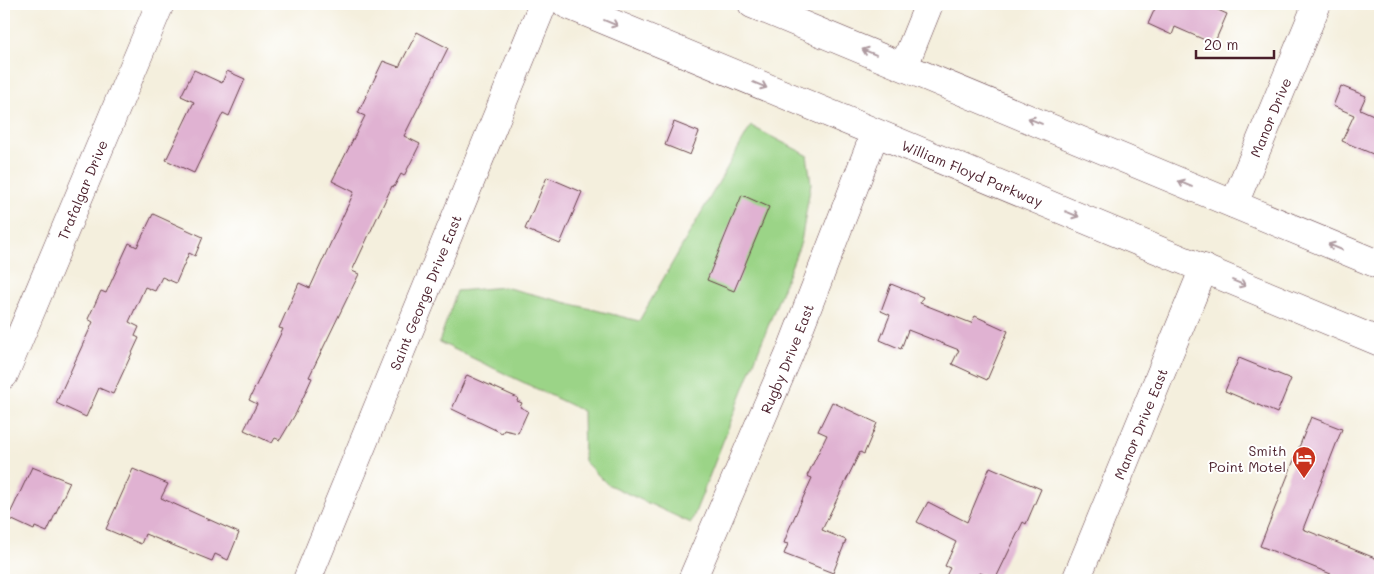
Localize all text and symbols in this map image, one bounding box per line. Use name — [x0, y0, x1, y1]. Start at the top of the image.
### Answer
one-way arrow — [603, 18, 618, 28]
scale bar — [1196, 28, 1274, 60]
text: 20 m — [1204, 34, 1238, 54]
one-way arrow — [862, 46, 877, 56]
street label: Manor Drive — [1245, 75, 1295, 160]
one-way arrow — [753, 82, 768, 91]
one-way arrow — [1028, 116, 1043, 125]
street label: William Floyd Parkway — [899, 135, 1046, 211]
street label: Trafalgar Drive — [52, 137, 111, 243]
one-way arrow — [1178, 179, 1193, 188]
one-way arrow — [1064, 210, 1080, 219]
street label: Saint George Drive East — [385, 212, 465, 373]
one-way arrow — [1328, 241, 1343, 251]
one-way arrow — [1231, 278, 1246, 288]
street label: Rugby Drive East — [756, 301, 817, 416]
street label: Manor Drive East — [1109, 365, 1171, 482]
place label: Smith Point Motel — [1209, 441, 1286, 476]
hotel icon: Smith Point Motel — [1291, 445, 1317, 479]

